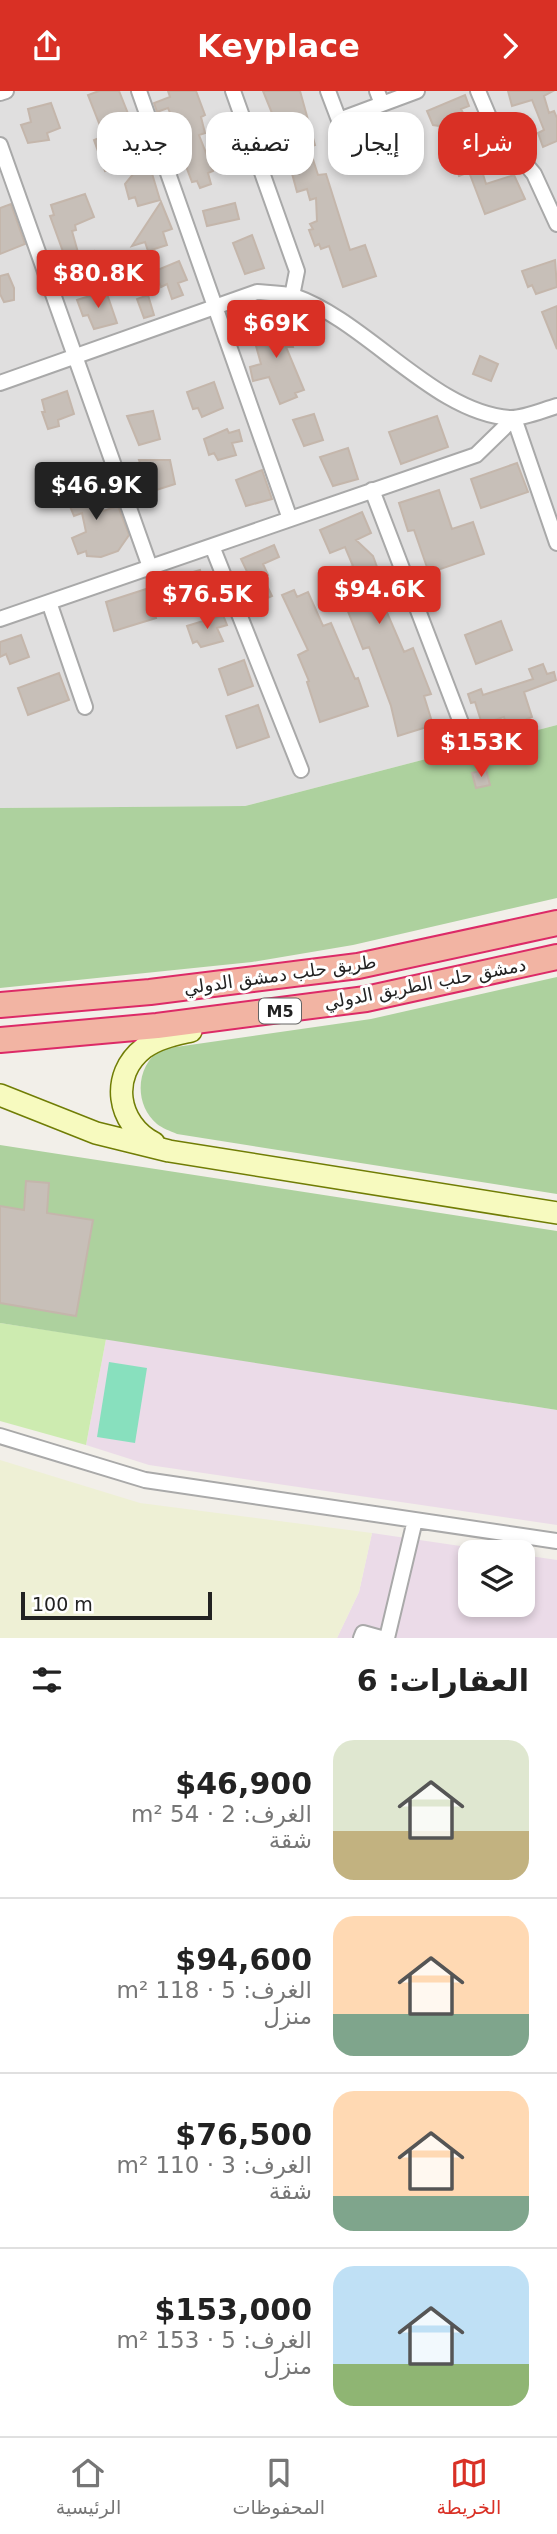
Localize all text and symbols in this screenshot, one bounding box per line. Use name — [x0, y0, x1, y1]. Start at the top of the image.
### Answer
icon: share — [28, 27, 66, 65]
text: Keyplace — [197, 27, 360, 65]
icon: forward — [491, 27, 529, 65]
chip: جديد — [97, 112, 192, 175]
chip: تصفية — [206, 112, 314, 175]
chip: إيجار — [328, 112, 424, 175]
chip: شراء — [438, 112, 537, 175]
pin: $80.8K — [41, 251, 155, 310]
text: $80.8K — [53, 260, 143, 286]
pin: $69K — [235, 301, 317, 360]
text: $69K — [243, 310, 309, 336]
pin: $46.9K — [39, 463, 153, 522]
text: $46.9K — [51, 472, 141, 498]
pin: $94.6K — [322, 567, 436, 626]
pin: $76.5K — [150, 571, 264, 631]
text: $94.6K — [334, 576, 424, 602]
text: $76.5K — [162, 581, 252, 607]
pin: $153K — [432, 719, 530, 779]
text: $153K — [440, 729, 522, 755]
street label: طريق حلب دمشق الدولي — [182, 951, 378, 999]
street label: دمشق حلب الطريق الدولي — [322, 954, 528, 1014]
road number: M5 — [259, 999, 301, 1023]
map controls — [458, 1540, 535, 1617]
button: layers — [458, 1540, 535, 1617]
scale bar — [21, 1589, 212, 1621]
text: 100 m — [32, 1593, 93, 1615]
icon: filters — [28, 1661, 66, 1699]
text: العقارات: 6 — [357, 1663, 529, 1698]
text: $46,900 — [175, 1766, 312, 1801]
icon: home — [389, 1768, 473, 1852]
text: الغرف: 2 · 54 m² — [131, 1801, 312, 1827]
text: شقة — [269, 1827, 312, 1853]
text: $94,600 — [175, 1942, 312, 1977]
icon: home — [389, 1944, 473, 2028]
text: الغرف: 5 · 118 m² — [116, 1977, 312, 2003]
text: منزل — [263, 2003, 312, 2029]
text: $76,500 — [175, 2117, 312, 2152]
icon: home — [389, 2119, 473, 2203]
text: الغرف: 3 · 110 m² — [116, 2152, 312, 2178]
text: شقة — [269, 2178, 312, 2204]
text: $153,000 — [154, 2292, 312, 2327]
icon: home — [389, 2294, 473, 2378]
text: الغرف: 5 · 153 m² — [116, 2327, 312, 2353]
text: منزل — [263, 2353, 312, 2379]
tab: الرئيسية — [56, 2454, 121, 2518]
tab: المحفوظات — [233, 2454, 325, 2518]
tab: الخريطة — [436, 2454, 501, 2518]

